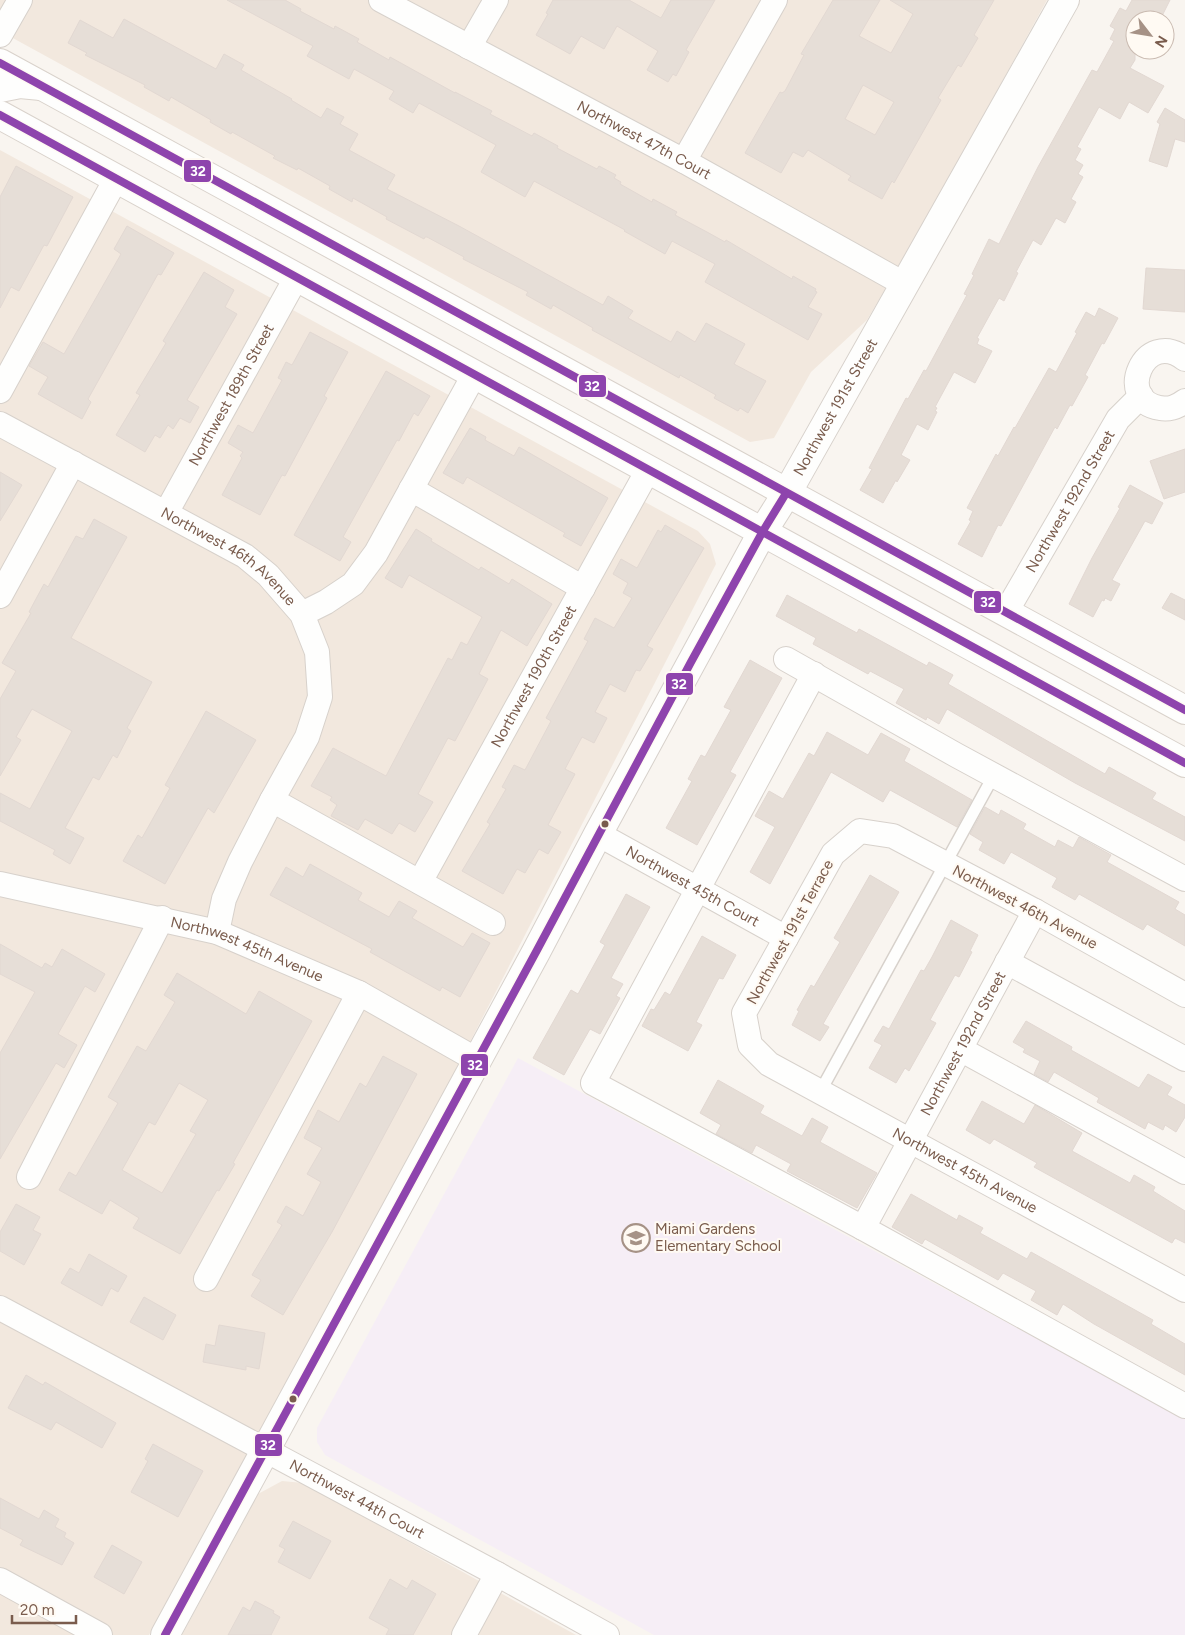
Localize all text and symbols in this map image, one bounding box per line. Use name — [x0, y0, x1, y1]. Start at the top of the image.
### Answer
north arrow — [1125, 10, 1175, 60]
text: N — [1151, 32, 1171, 50]
street label: Northwest 47th Court — [574, 97, 714, 183]
line badge: 32 — [183, 159, 212, 183]
text: 32 — [190, 163, 206, 180]
street label: Northwest 189th Street — [185, 321, 278, 469]
street label: Northwest 191st Street — [790, 335, 881, 479]
line badge: 32 — [578, 374, 607, 398]
text: 32 — [584, 378, 600, 395]
street label: Northwest 192nd Street — [1022, 427, 1119, 576]
street label: Northwest 46th Avenue — [158, 503, 300, 609]
line badge: 32 — [973, 590, 1002, 614]
text: 32 — [980, 594, 996, 611]
street label: Northwest 190th Street — [487, 602, 580, 751]
line badge: 32 — [665, 672, 694, 696]
text: 32 — [671, 676, 687, 693]
unlabelled marker — [600, 819, 610, 829]
street label: Northwest 45th Court — [623, 842, 763, 931]
street label: Northwest 191st Terrace — [743, 857, 837, 1007]
street label: Northwest 46th Avenue — [949, 861, 1101, 953]
street label: Northwest 45th Avenue — [169, 913, 326, 986]
street label: Northwest 192nd Street — [917, 968, 1010, 1119]
line badge: 32 — [460, 1053, 489, 1077]
text: 32 — [467, 1057, 483, 1074]
street label: Northwest 45th Avenue — [889, 1124, 1040, 1217]
place label: Miami Gardens Elementary School — [655, 1220, 781, 1255]
school or university icon: Miami Gardens Elementary School — [621, 1223, 651, 1253]
unlabelled marker — [288, 1394, 298, 1404]
line badge: 32 — [254, 1433, 283, 1457]
text: 32 — [260, 1437, 276, 1454]
street label: Northwest 44th Court — [286, 1456, 428, 1543]
scale bar — [12, 1592, 76, 1624]
text: 20 m — [20, 1601, 54, 1619]

